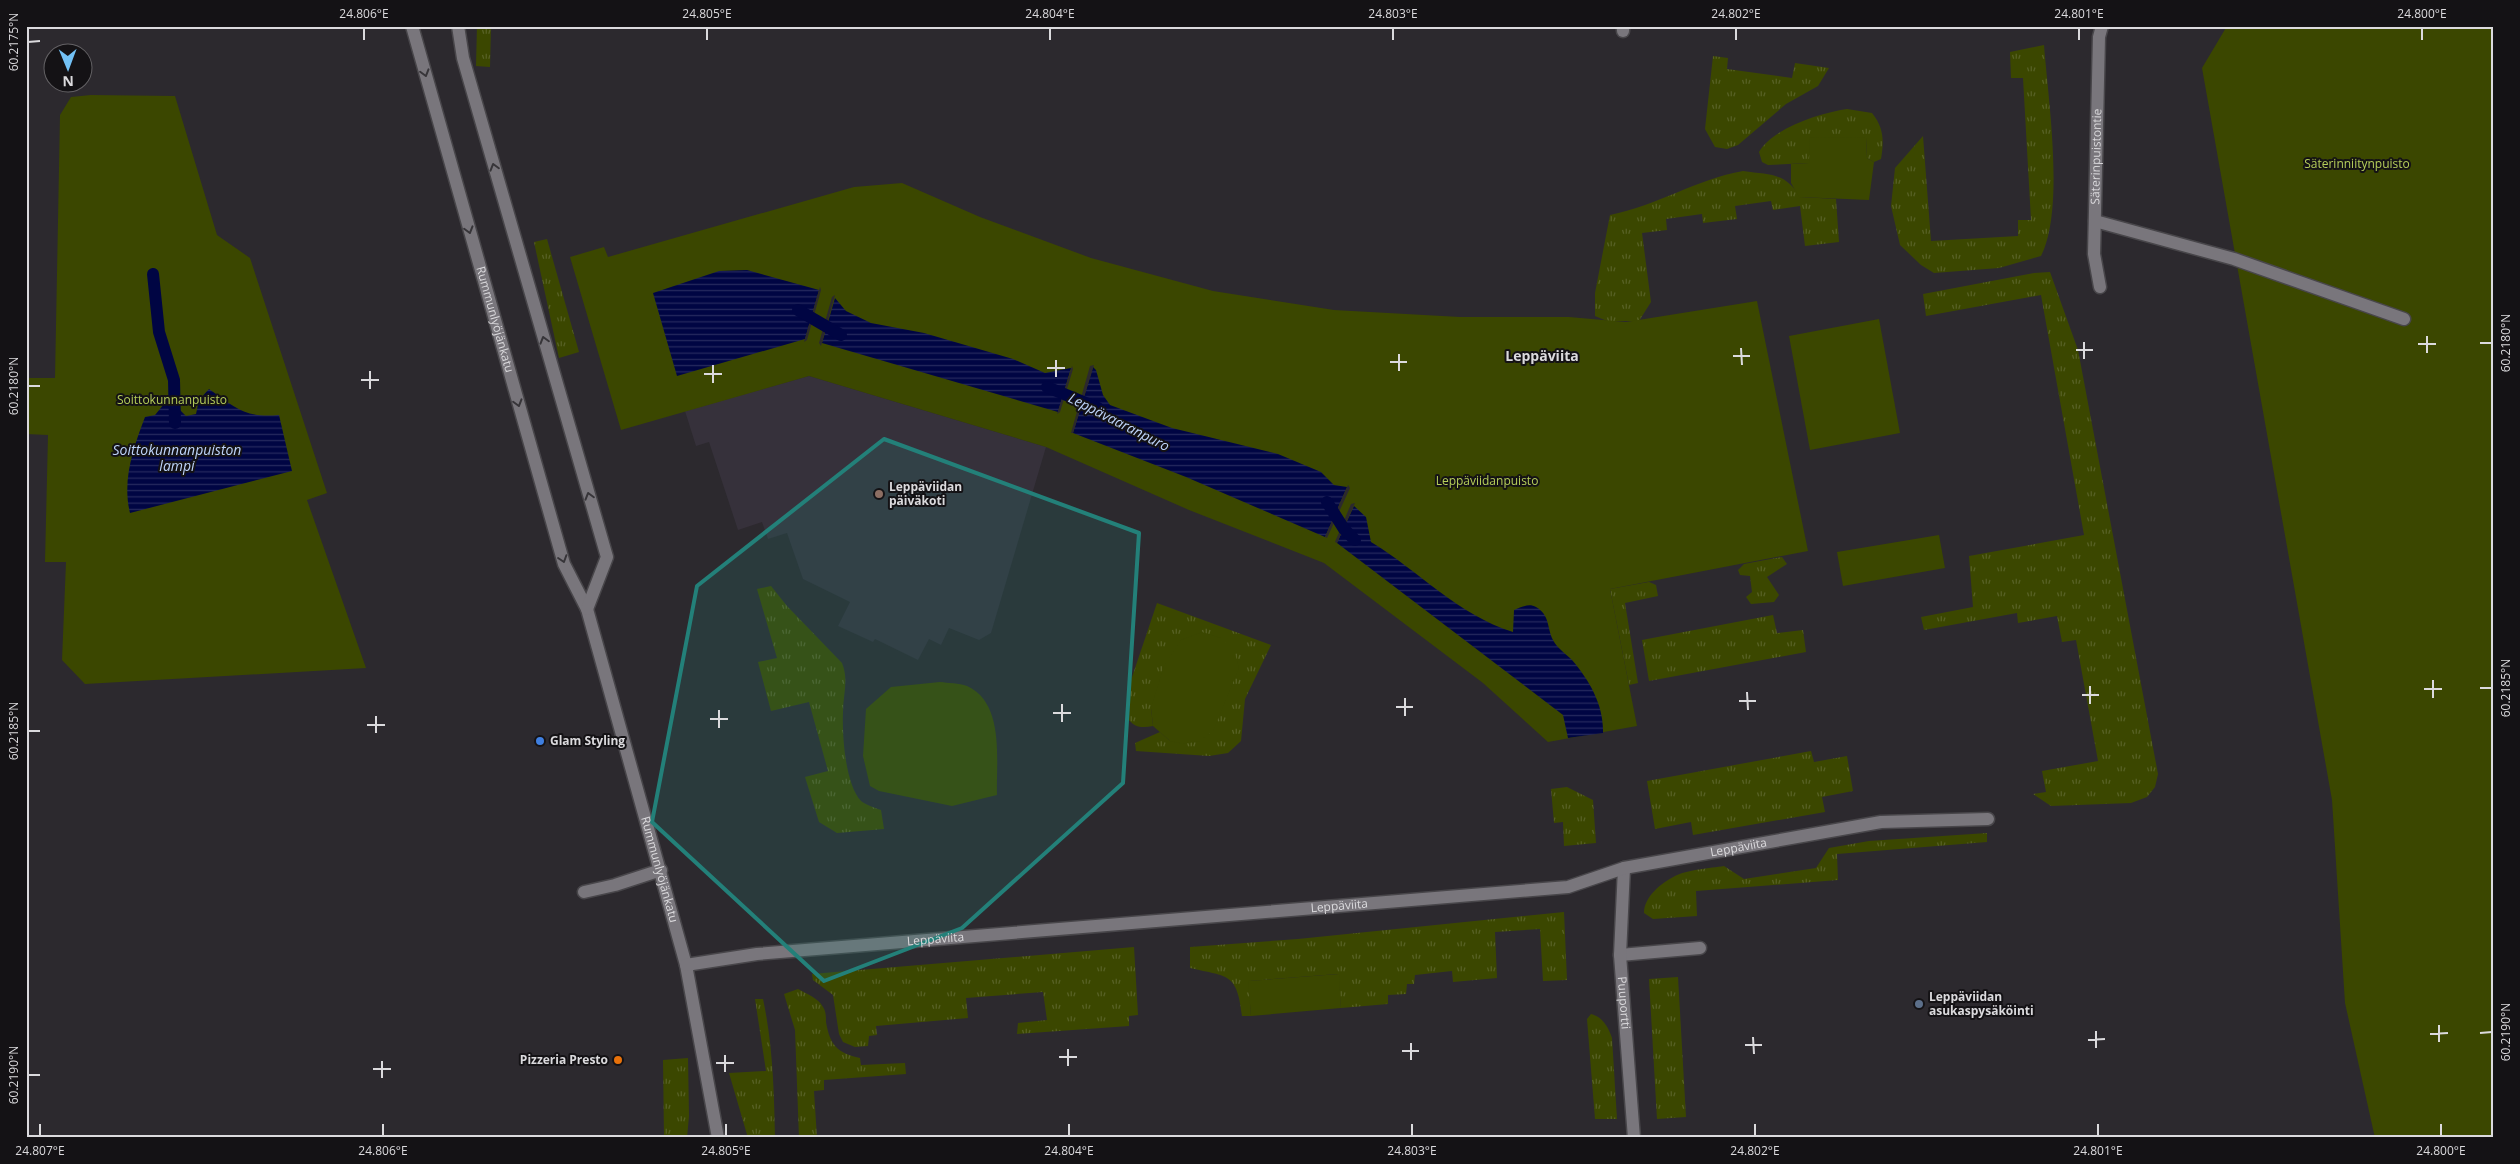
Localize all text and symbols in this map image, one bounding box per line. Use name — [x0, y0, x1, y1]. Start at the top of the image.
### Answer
text: 24.806°E — [339, 5, 389, 22]
text: 24.805°E — [682, 5, 732, 22]
text: 24.804°E — [1025, 5, 1075, 22]
text: 24.803°E — [1368, 5, 1418, 22]
text: 24.802°E — [1711, 5, 1761, 22]
text: 24.801°E — [2054, 5, 2104, 22]
text: 24.800°E — [2397, 5, 2447, 22]
text: 60.2175°N — [5, 13, 22, 71]
north arrow — [42, 42, 92, 92]
one-way arrow — [420, 69, 430, 77]
text: N — [62, 72, 74, 91]
street label: Säterinpuistontie — [2086, 108, 2105, 205]
park label: Säterinniitynpuisto — [2304, 155, 2410, 172]
one-way arrow — [490, 164, 500, 172]
one-way arrow — [463, 225, 474, 234]
street label: Rummunlyöjänkatu — [472, 264, 518, 374]
text: 60.2180°N — [2497, 314, 2514, 372]
one-way arrow — [539, 337, 549, 345]
district label: Leppäviita — [1505, 346, 1579, 365]
text: 60.2180°N — [5, 357, 22, 415]
water label: Leppävaaranpuro — [1065, 388, 1173, 455]
park label: Soittokunnanpuisto — [117, 391, 227, 408]
one-way arrow — [512, 398, 522, 407]
water label: Soittokunnanpuiston lampi — [113, 440, 241, 475]
park label: Leppäviidanpuisto — [1436, 472, 1538, 489]
place label: Leppäviidan päiväkoti — [889, 478, 962, 509]
marker: Leppäviidan päiväkoti — [873, 488, 885, 500]
one-way arrow — [585, 493, 595, 501]
one-way arrow — [557, 554, 567, 563]
text: 60.2185°N — [2497, 659, 2514, 717]
text: 60.2185°N — [5, 702, 22, 760]
place label: Glam Styling — [550, 732, 625, 749]
marker: Glam Styling — [534, 735, 546, 747]
street label: Rummunlyöjänkatu — [637, 814, 683, 924]
street label: Leppäviita — [1709, 834, 1768, 860]
street label: Leppäviita — [1310, 895, 1368, 916]
street label: Leppäviita — [906, 928, 965, 950]
street label: Puuportti — [1614, 976, 1635, 1030]
place label: Leppäviidan asukaspysäköinti — [1929, 988, 2034, 1019]
marker: Leppäviidan asukaspysäköinti — [1913, 998, 1925, 1010]
text: 60.2190°N — [2497, 1003, 2514, 1061]
text: 60.2190°N — [5, 1046, 22, 1104]
place label: Pizzeria Presto — [520, 1051, 608, 1068]
marker: Pizzeria Presto — [612, 1054, 624, 1066]
text: 24.807°E — [15, 1142, 65, 1159]
text: 24.806°E — [358, 1142, 408, 1159]
text: 24.805°E — [701, 1142, 751, 1159]
text: 24.804°E — [1044, 1142, 1094, 1159]
text: 24.803°E — [1387, 1142, 1437, 1159]
text: 24.802°E — [1730, 1142, 1780, 1159]
text: 24.801°E — [2073, 1142, 2123, 1159]
text: 24.800°E — [2416, 1142, 2466, 1159]

